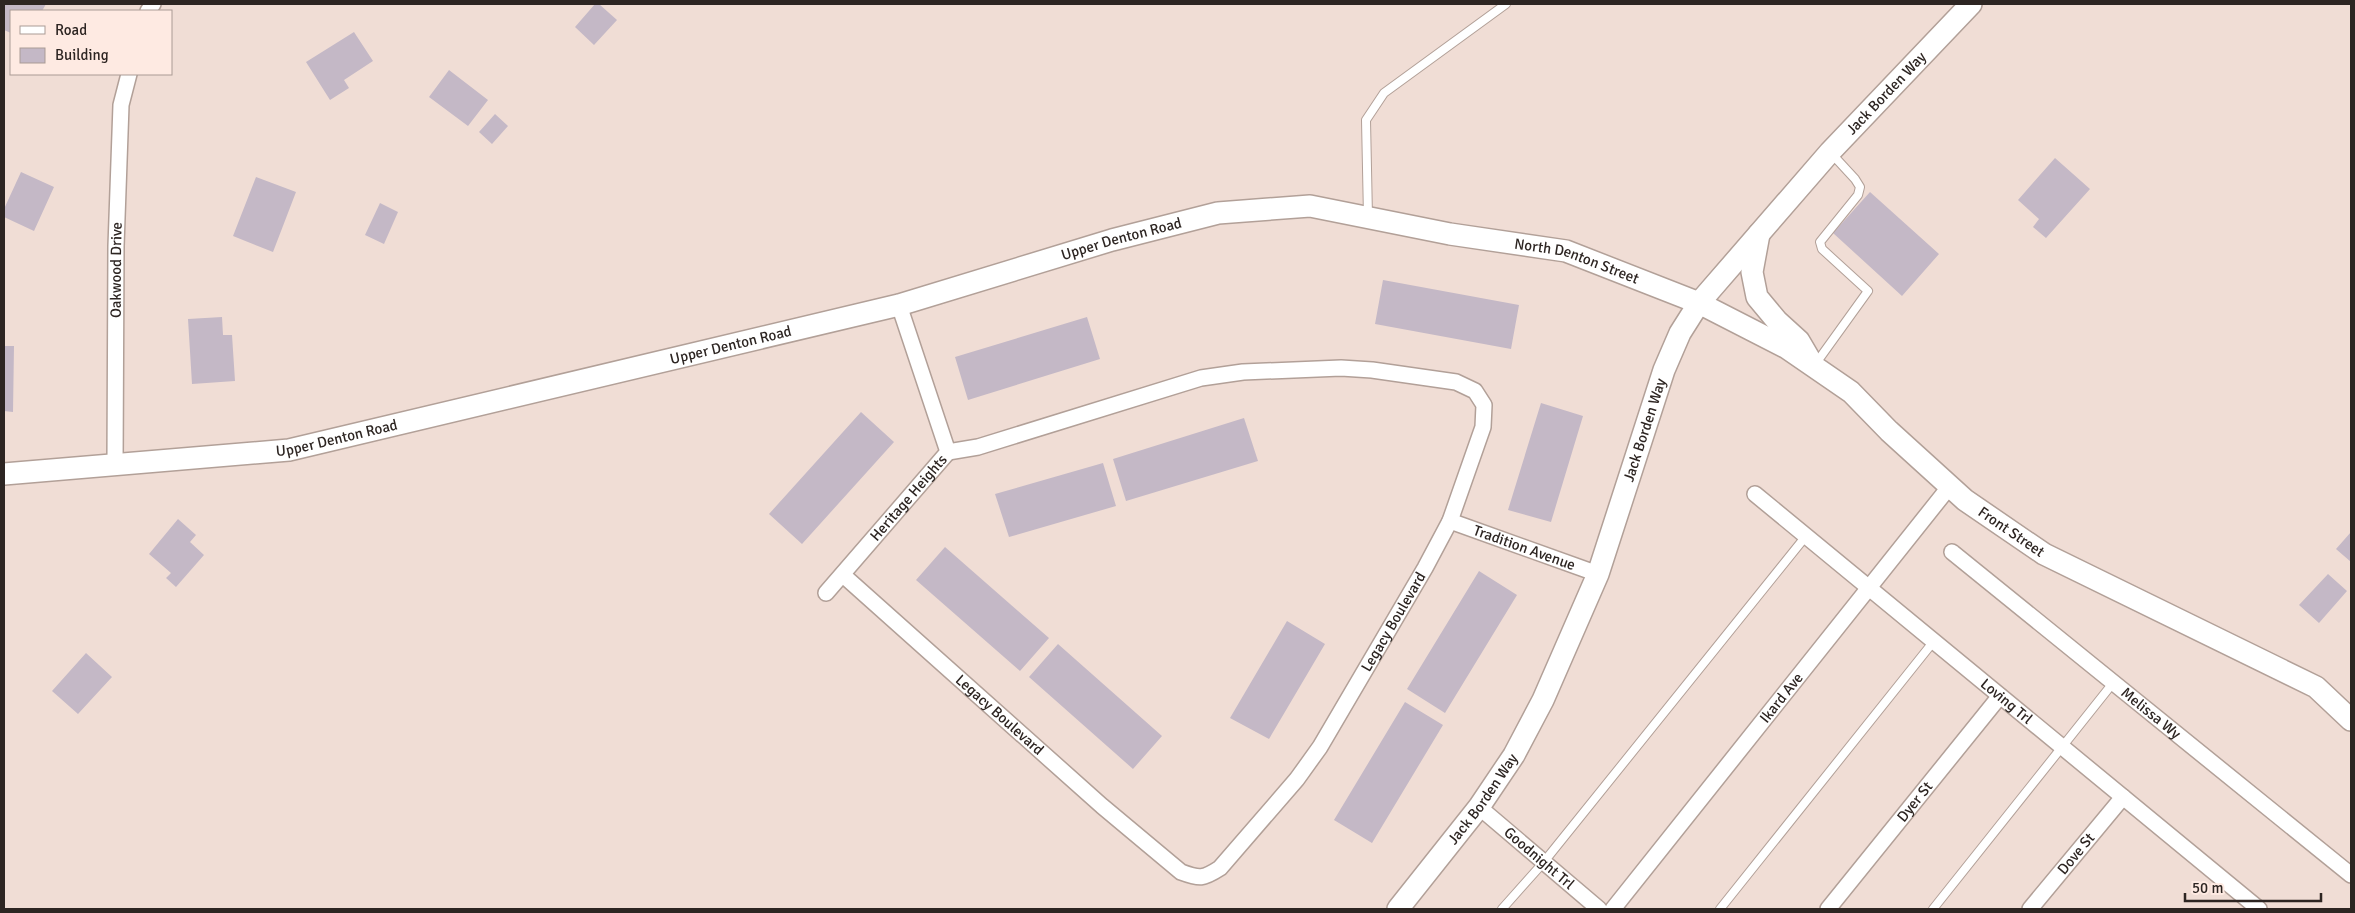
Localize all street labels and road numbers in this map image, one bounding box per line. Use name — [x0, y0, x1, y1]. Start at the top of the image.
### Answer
street label: Jack Borden Way — [1842, 48, 1930, 138]
street label: Upper Denton Road — [1059, 214, 1184, 264]
street label: Oakwood Drive — [107, 222, 126, 318]
street label: North Denton Street — [1513, 235, 1641, 288]
street label: Upper Denton Road — [668, 322, 793, 368]
street label: Jack Borden Way — [1619, 376, 1670, 484]
street label: Upper Denton Road — [275, 416, 399, 460]
street label: Heritage Heights — [866, 450, 951, 545]
street label: Front Street — [1975, 503, 2048, 561]
street label: Tradition Avenue — [1471, 521, 1578, 574]
street label: Legacy Boulevard — [1357, 569, 1430, 675]
street label: Ikard Ave — [1756, 669, 1807, 727]
street label: Legacy Boulevard — [952, 671, 1048, 759]
street label: Loving Trl — [1977, 675, 2036, 728]
street label: Melissa Wy — [2117, 683, 2185, 743]
street label: Jack Borden Way — [1444, 750, 1521, 848]
street label: Dyer St — [1893, 778, 1936, 825]
street label: Goodnight Trl — [1500, 823, 1578, 893]
street label: Dove St — [2054, 829, 2098, 878]

